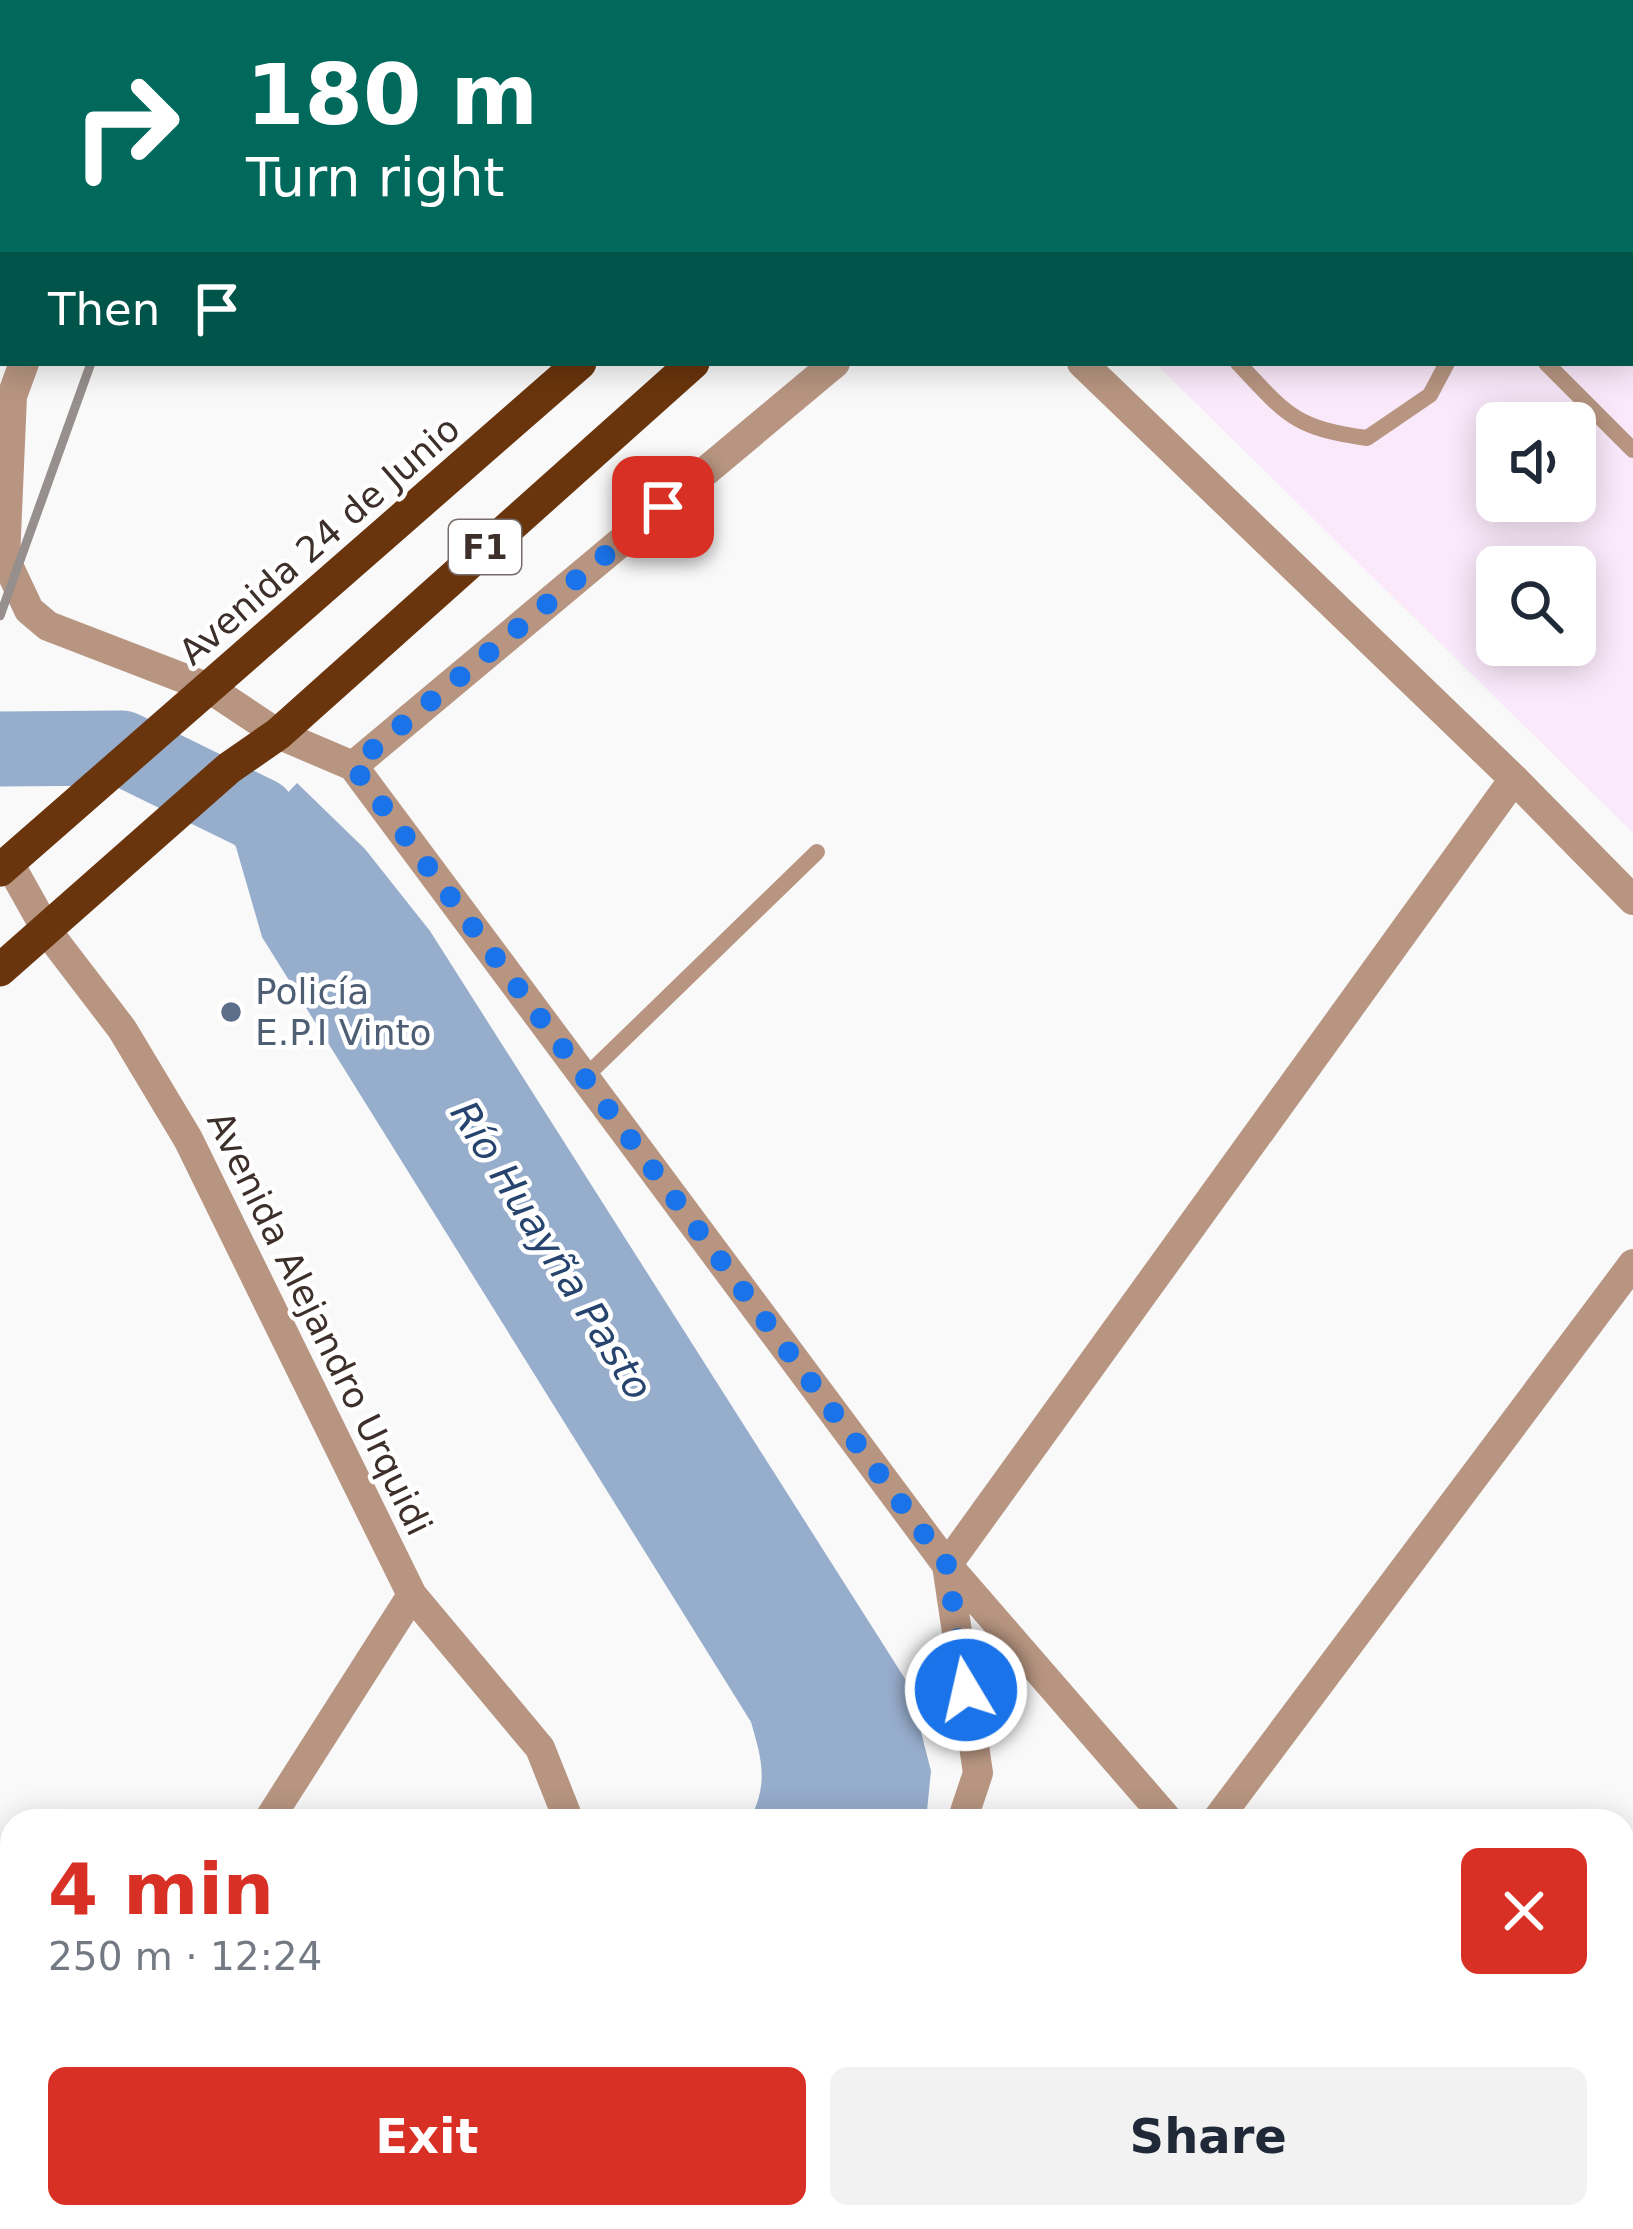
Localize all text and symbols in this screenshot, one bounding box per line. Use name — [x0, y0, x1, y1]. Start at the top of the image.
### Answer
text: 180 m — [246, 46, 538, 144]
icon: right — [48, 48, 204, 204]
text: Turn right — [246, 146, 505, 209]
icon: arrive — [184, 276, 250, 342]
text: Then — [48, 283, 160, 336]
map controls — [1476, 402, 1596, 666]
button: sound — [1476, 402, 1596, 522]
street label: Avenida 24 de Junio — [171, 408, 468, 673]
pin — [612, 456, 714, 558]
icon: arrive — [630, 474, 696, 540]
road number: F1 — [449, 520, 521, 574]
button: search — [1476, 546, 1596, 666]
place label: Policía E.P.I Vinto — [255, 971, 432, 1053]
marker: Policía E.P.I Vinto — [218, 999, 244, 1025]
water label: Río Huayña Pasto — [442, 1093, 662, 1408]
street label: Avenida Alejandro Urquidi — [199, 1105, 440, 1542]
position arrow — [903, 1627, 1029, 1753]
text: 4 min — [48, 1847, 274, 1931]
button: close — [1461, 1848, 1587, 1974]
text: 250 m · 12:24 — [48, 1934, 322, 1979]
button: Exit — [48, 2067, 806, 2205]
button: Share — [830, 2067, 1587, 2205]

